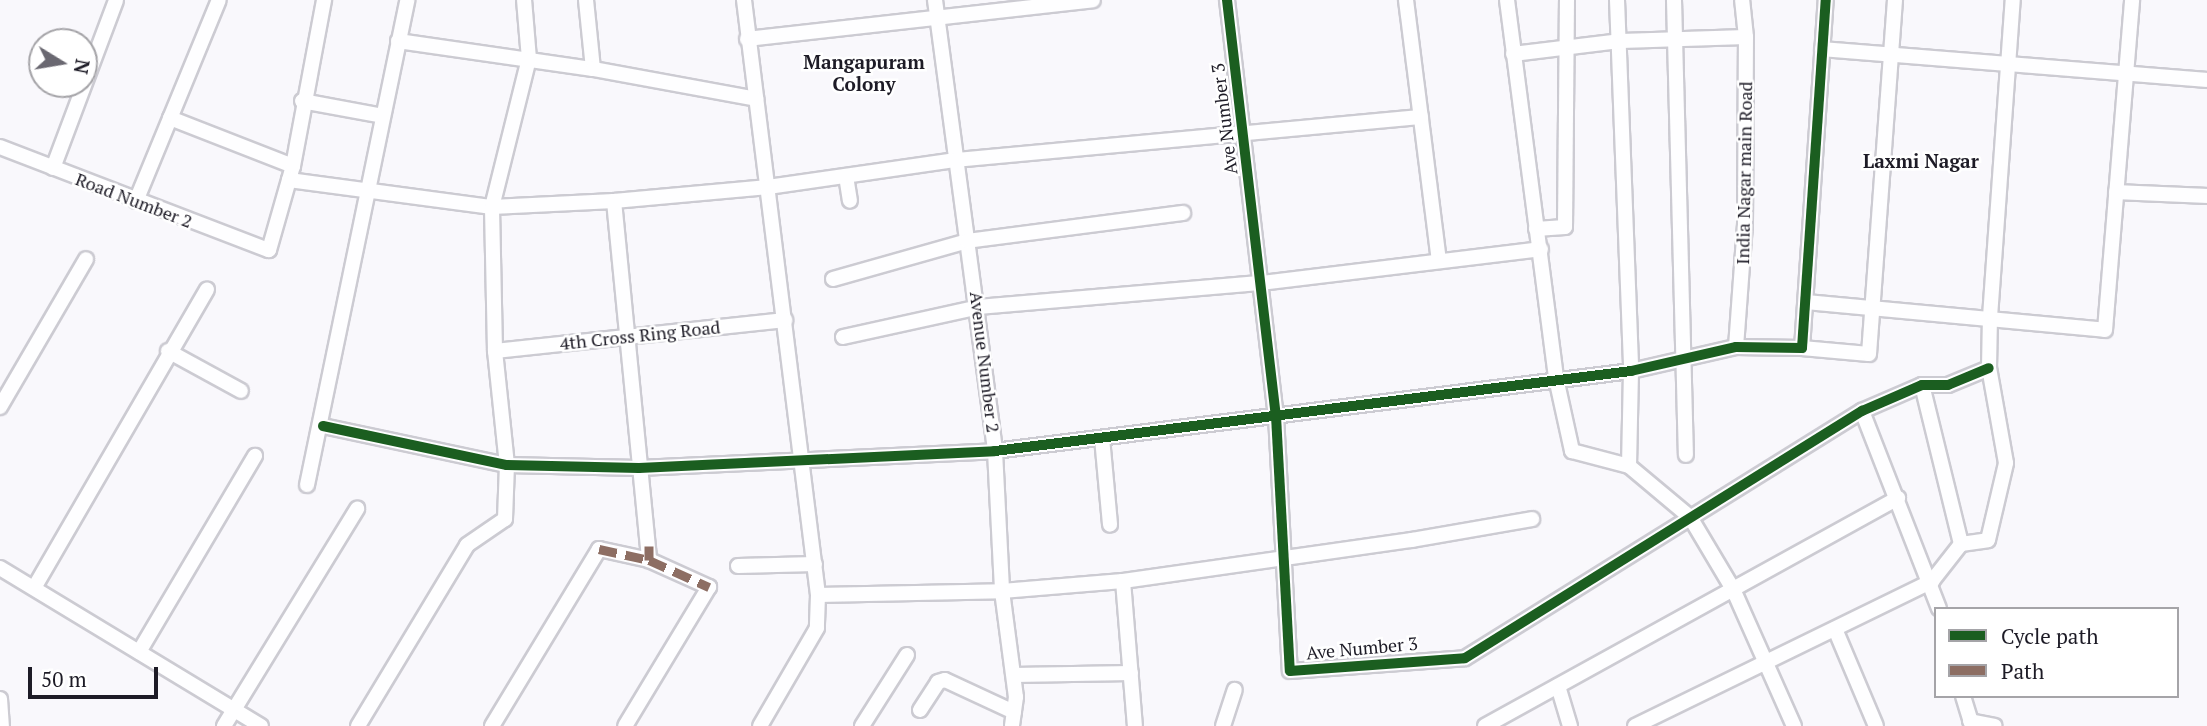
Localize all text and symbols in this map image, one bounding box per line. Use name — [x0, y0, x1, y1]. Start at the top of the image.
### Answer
north arrow — [28, 28, 98, 98]
district label: Mangapuram Colony — [803, 51, 925, 95]
text: N — [68, 57, 96, 76]
street label: Ave Number 3 — [1206, 62, 1242, 176]
street label: India Nagar main Road — [1732, 81, 1756, 265]
district label: Laxmi Nagar — [1863, 150, 1979, 172]
street label: Road Number 2 — [73, 168, 195, 232]
street label: Avenue Number 2 — [966, 290, 1004, 434]
street label: 4th Cross Ring Road — [559, 316, 721, 354]
legend — [1934, 607, 2179, 698]
text: Cycle path — [2001, 622, 2099, 650]
street label: Ave Number 3 — [1305, 632, 1419, 664]
scale bar — [32, 652, 161, 696]
text: Path — [2001, 657, 2044, 685]
text: 50 m — [41, 665, 87, 693]

